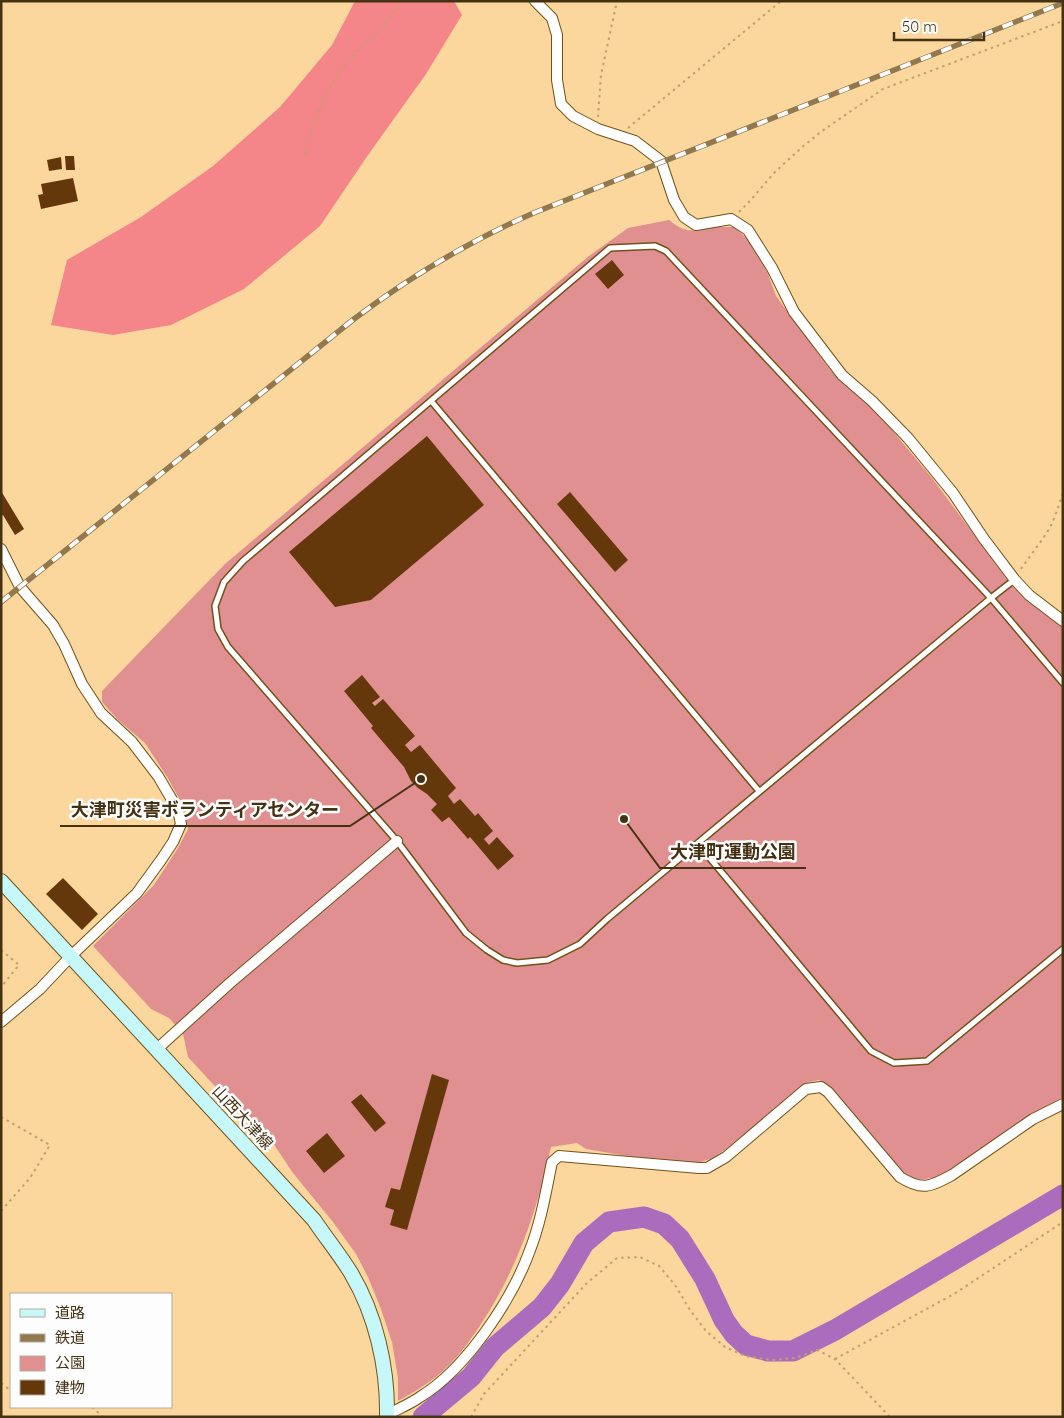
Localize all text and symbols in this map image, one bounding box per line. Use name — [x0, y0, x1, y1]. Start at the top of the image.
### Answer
scale bar — [894, 10, 984, 42]
text: 50 m — [902, 17, 937, 36]
callout: 大津町災害ボランティアセンター — [60, 793, 350, 826]
text: 大津町災害ボランティアセンター — [71, 798, 339, 821]
callout: 大津町運動公園 — [660, 835, 806, 868]
text: 大津町運動公園 — [670, 840, 796, 863]
street label: 山西大津線 — [208, 1081, 278, 1153]
legend — [10, 1293, 172, 1408]
text: 道路 — [55, 1303, 85, 1322]
text: 鉄道 — [55, 1328, 85, 1347]
text: 公園 — [55, 1353, 85, 1372]
text: 建物 — [55, 1378, 85, 1397]

